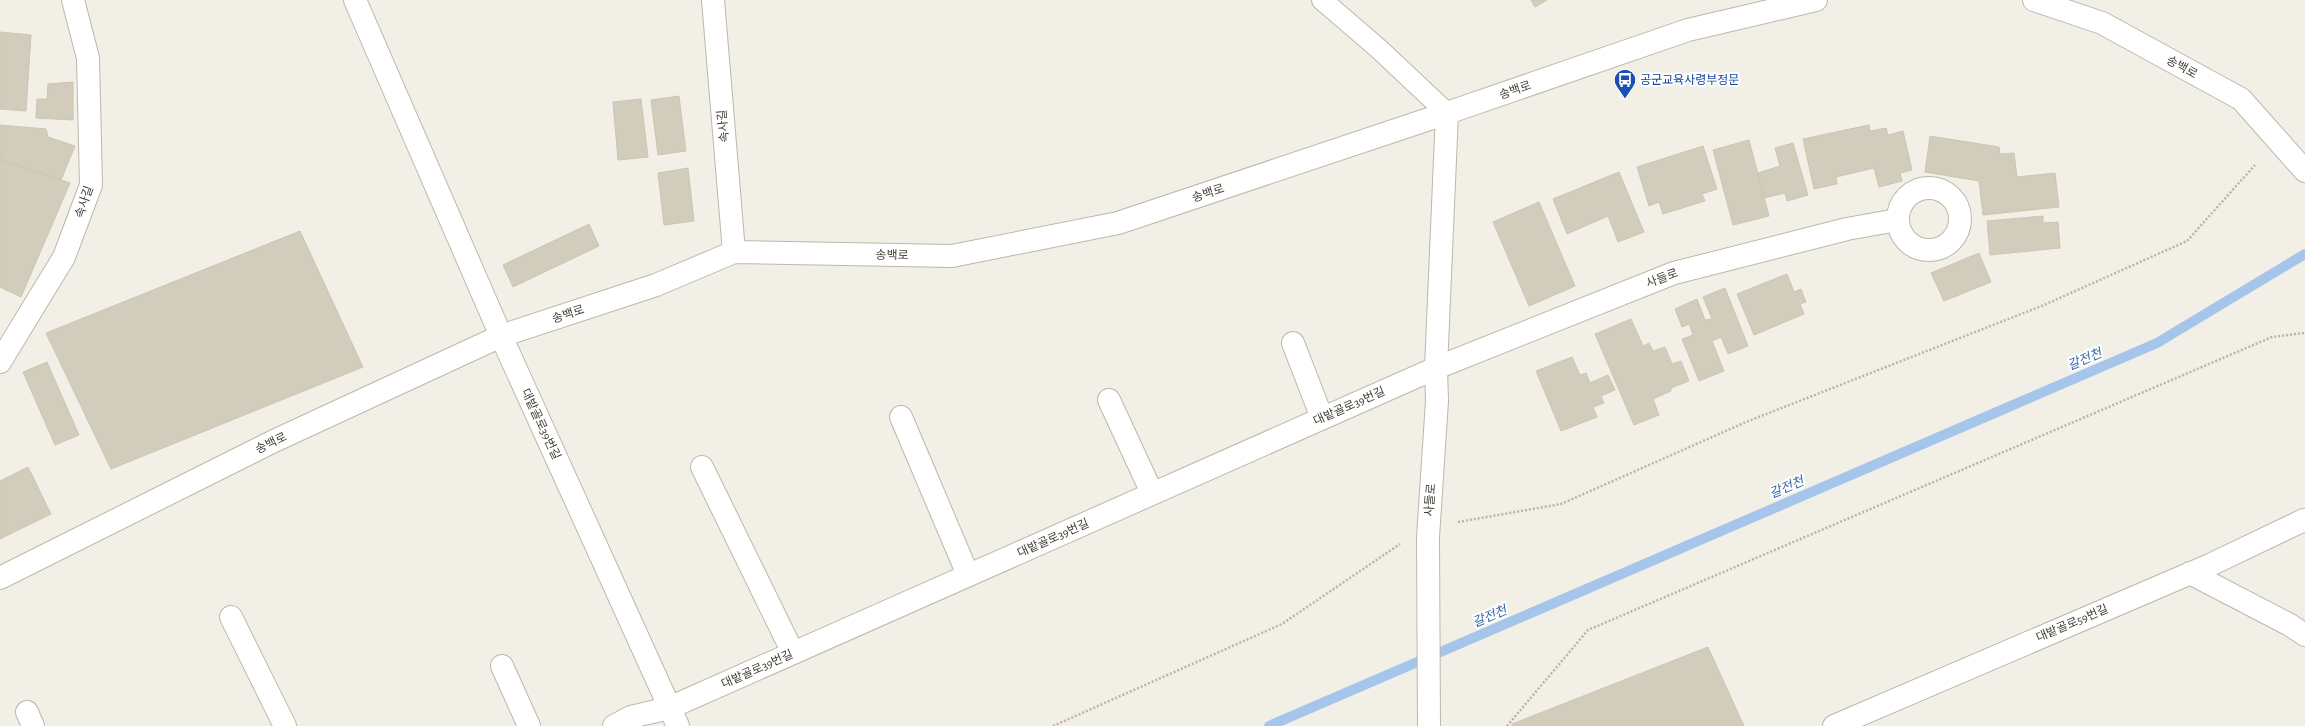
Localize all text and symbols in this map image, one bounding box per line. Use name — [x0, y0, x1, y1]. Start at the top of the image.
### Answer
street label: 송백로 — [2165, 54, 2199, 80]
bus stop icon: 공군교육사령부정문 — [1612, 67, 1638, 100]
place label: 공군교육사령부정문 — [1640, 74, 1739, 86]
street label: 송백로 — [1497, 79, 1533, 101]
street label: 속사길 — [716, 109, 730, 143]
street label: 송백로 — [1190, 182, 1226, 204]
street label: 속사길 — [73, 184, 95, 220]
street label: 송백로 — [875, 249, 909, 261]
street label: 사들로 — [1644, 267, 1680, 289]
street label: 송백로 — [550, 303, 586, 325]
water label: 갈전천 — [2066, 346, 2105, 373]
street label: 대밭골로39번길 — [1311, 385, 1387, 427]
street label: 대밭골로39번길 — [519, 387, 563, 461]
street label: 송백로 — [253, 430, 289, 456]
water label: 갈전천 — [1768, 474, 1807, 501]
street label: 사들로 — [1423, 483, 1437, 517]
street label: 대밭골로39번길 — [1015, 517, 1091, 559]
street label: 대밭골로59번길 — [2034, 602, 2110, 644]
water label: 갈전천 — [1471, 603, 1510, 630]
street label: 대밭골로39번길 — [719, 648, 795, 690]

